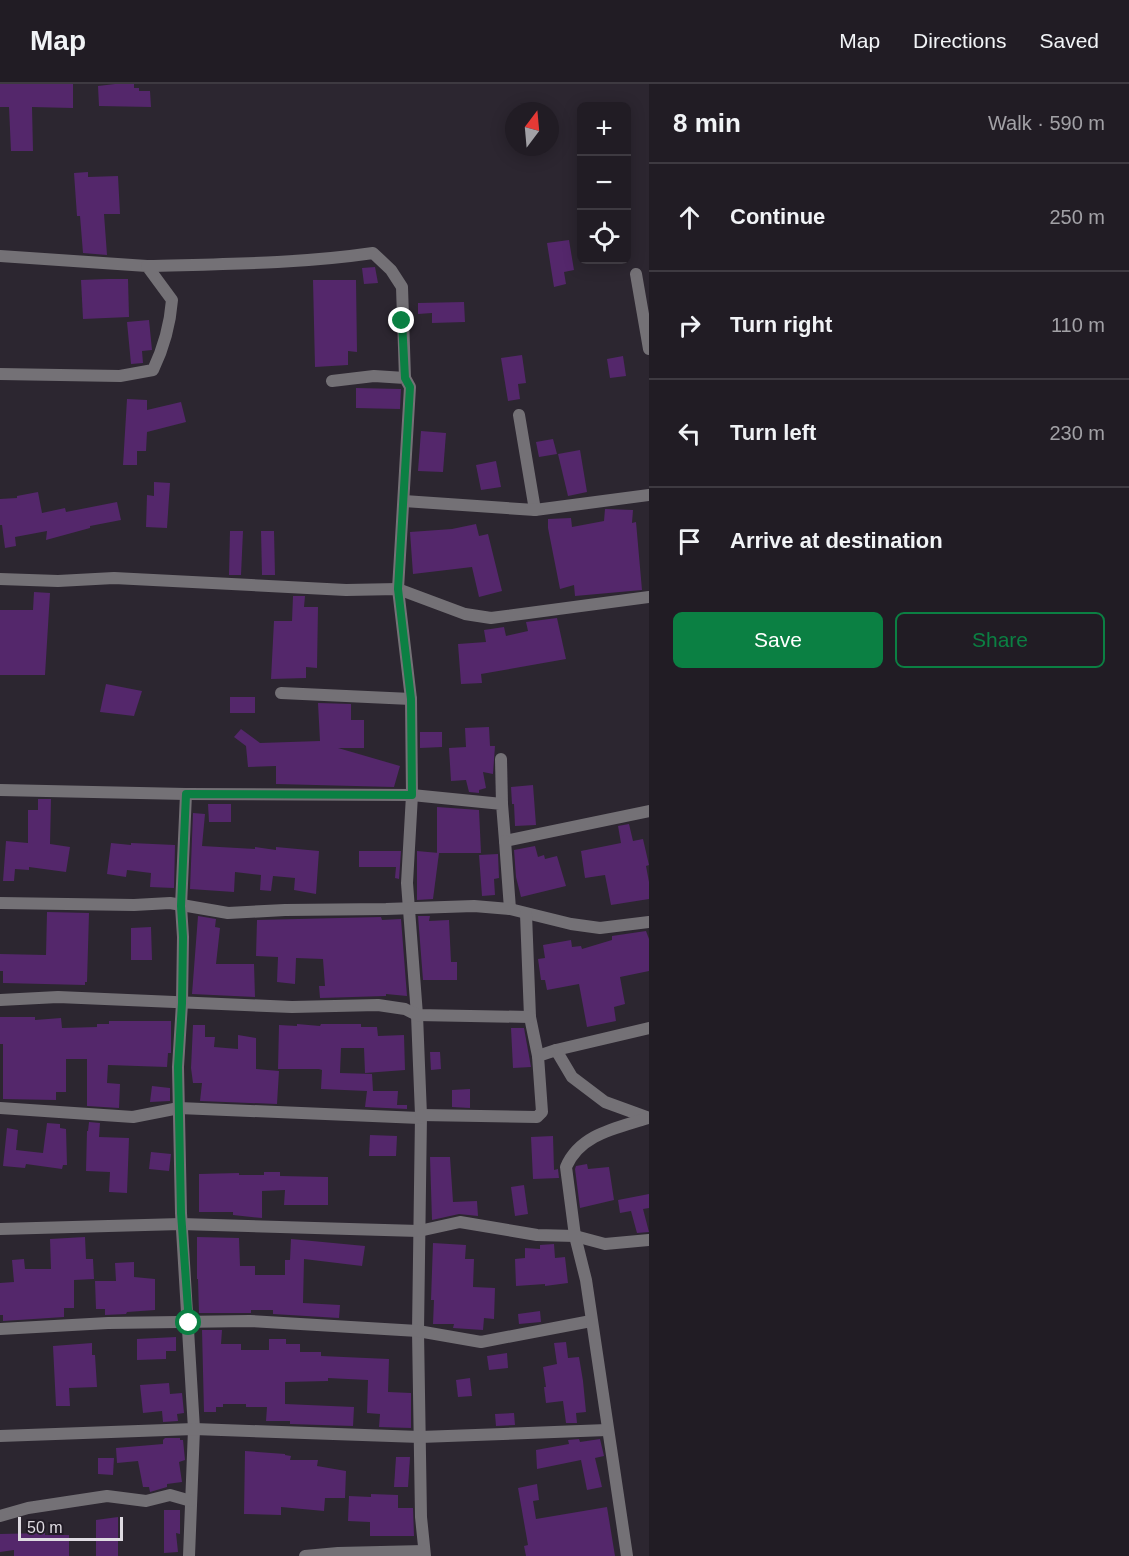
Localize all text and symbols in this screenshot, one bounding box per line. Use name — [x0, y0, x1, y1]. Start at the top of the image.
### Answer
text: Map — [30, 25, 86, 56]
text: Map — [839, 29, 880, 52]
text: Directions — [913, 29, 1006, 52]
text: Saved — [1039, 29, 1099, 52]
north arrow — [505, 102, 559, 156]
map controls — [577, 102, 631, 264]
button: + — [577, 102, 631, 156]
text: 8 min — [673, 108, 741, 138]
text: Walk · 590 m — [988, 112, 1105, 134]
button: − — [577, 156, 631, 210]
icon: ahead — [673, 201, 706, 234]
text: Continue — [730, 204, 825, 229]
text: 250 m — [1049, 206, 1105, 228]
button: locate — [577, 210, 631, 264]
route end — [388, 307, 414, 333]
icon: right — [673, 309, 706, 342]
text: Turn right — [730, 312, 832, 337]
text: 110 m — [1051, 314, 1105, 336]
icon: left — [673, 417, 706, 450]
text: Turn left — [730, 420, 816, 445]
text: 230 m — [1049, 422, 1105, 444]
icon: arrive — [673, 525, 706, 558]
text: Arrive at destination — [730, 528, 943, 553]
button: Save — [673, 612, 883, 668]
button: Share — [895, 612, 1105, 668]
route start — [175, 1309, 201, 1335]
scale bar — [18, 1514, 123, 1542]
text: 50 m — [27, 1519, 63, 1536]

